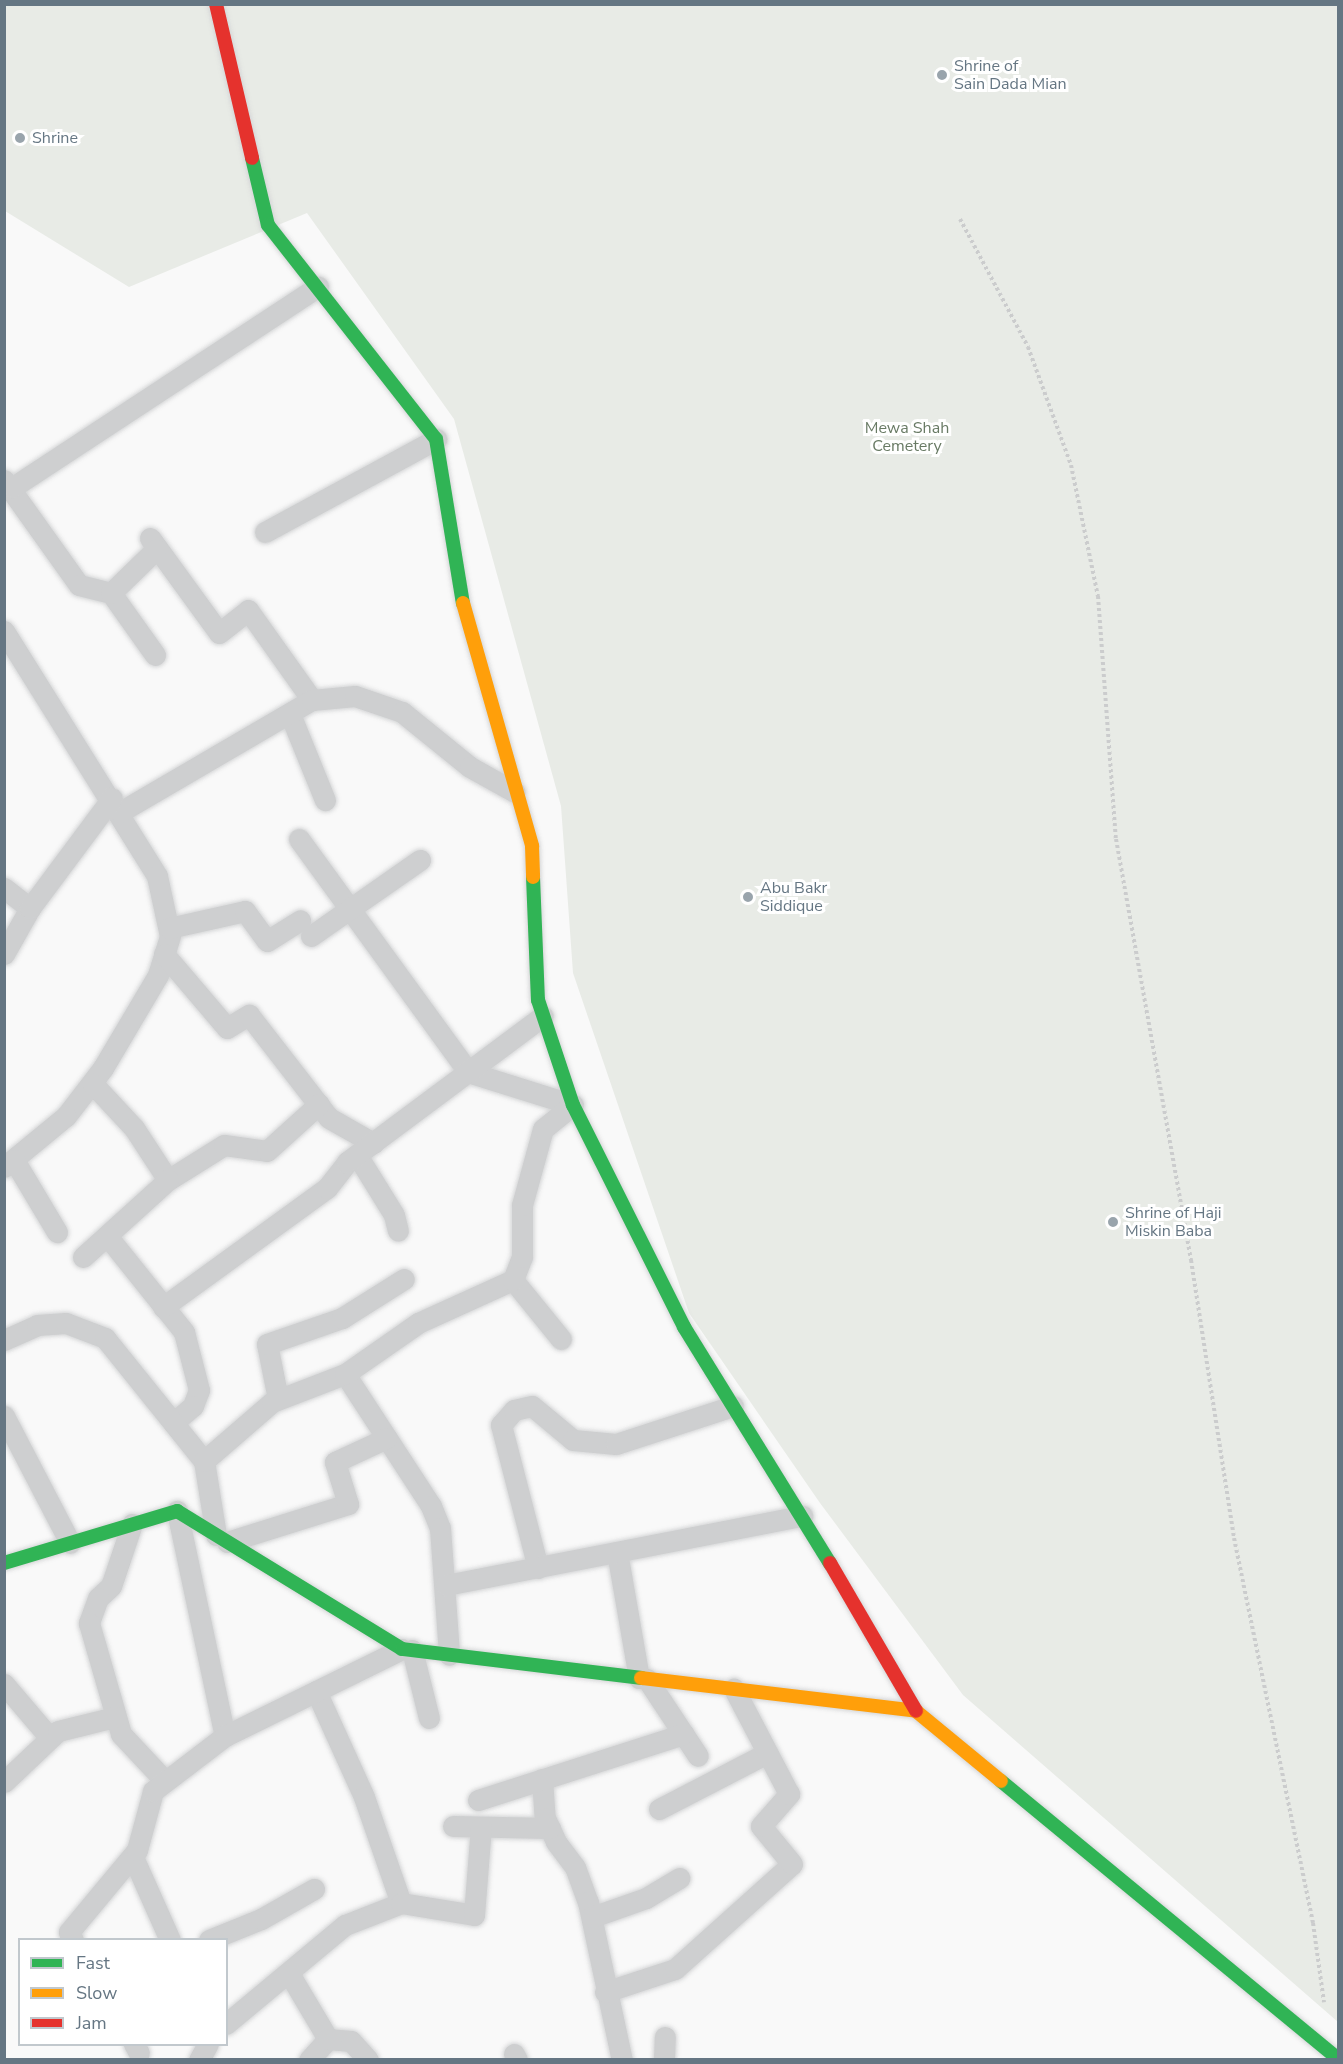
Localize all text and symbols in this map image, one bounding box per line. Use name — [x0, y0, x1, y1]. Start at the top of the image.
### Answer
place label: Shrine of Sain Dada Mian — [954, 56, 1066, 94]
marker: Shrine of Sain Dada Mian — [935, 68, 949, 82]
place label: Shrine — [32, 128, 78, 148]
marker: Shrine — [13, 131, 27, 145]
park label: Mewa Shah Cemetery — [865, 418, 949, 456]
place label: Abu Bakr Siddique — [760, 878, 827, 916]
marker: Abu Bakr Siddique — [741, 890, 755, 904]
place label: Shrine of Haji Miskin Baba — [1125, 1203, 1221, 1241]
marker: Shrine of Haji Miskin Baba — [1106, 1215, 1120, 1229]
legend — [18, 1938, 228, 2046]
text: Fast — [76, 1951, 110, 1975]
text: Slow — [76, 1981, 117, 2005]
text: Jam — [76, 2011, 107, 2035]

